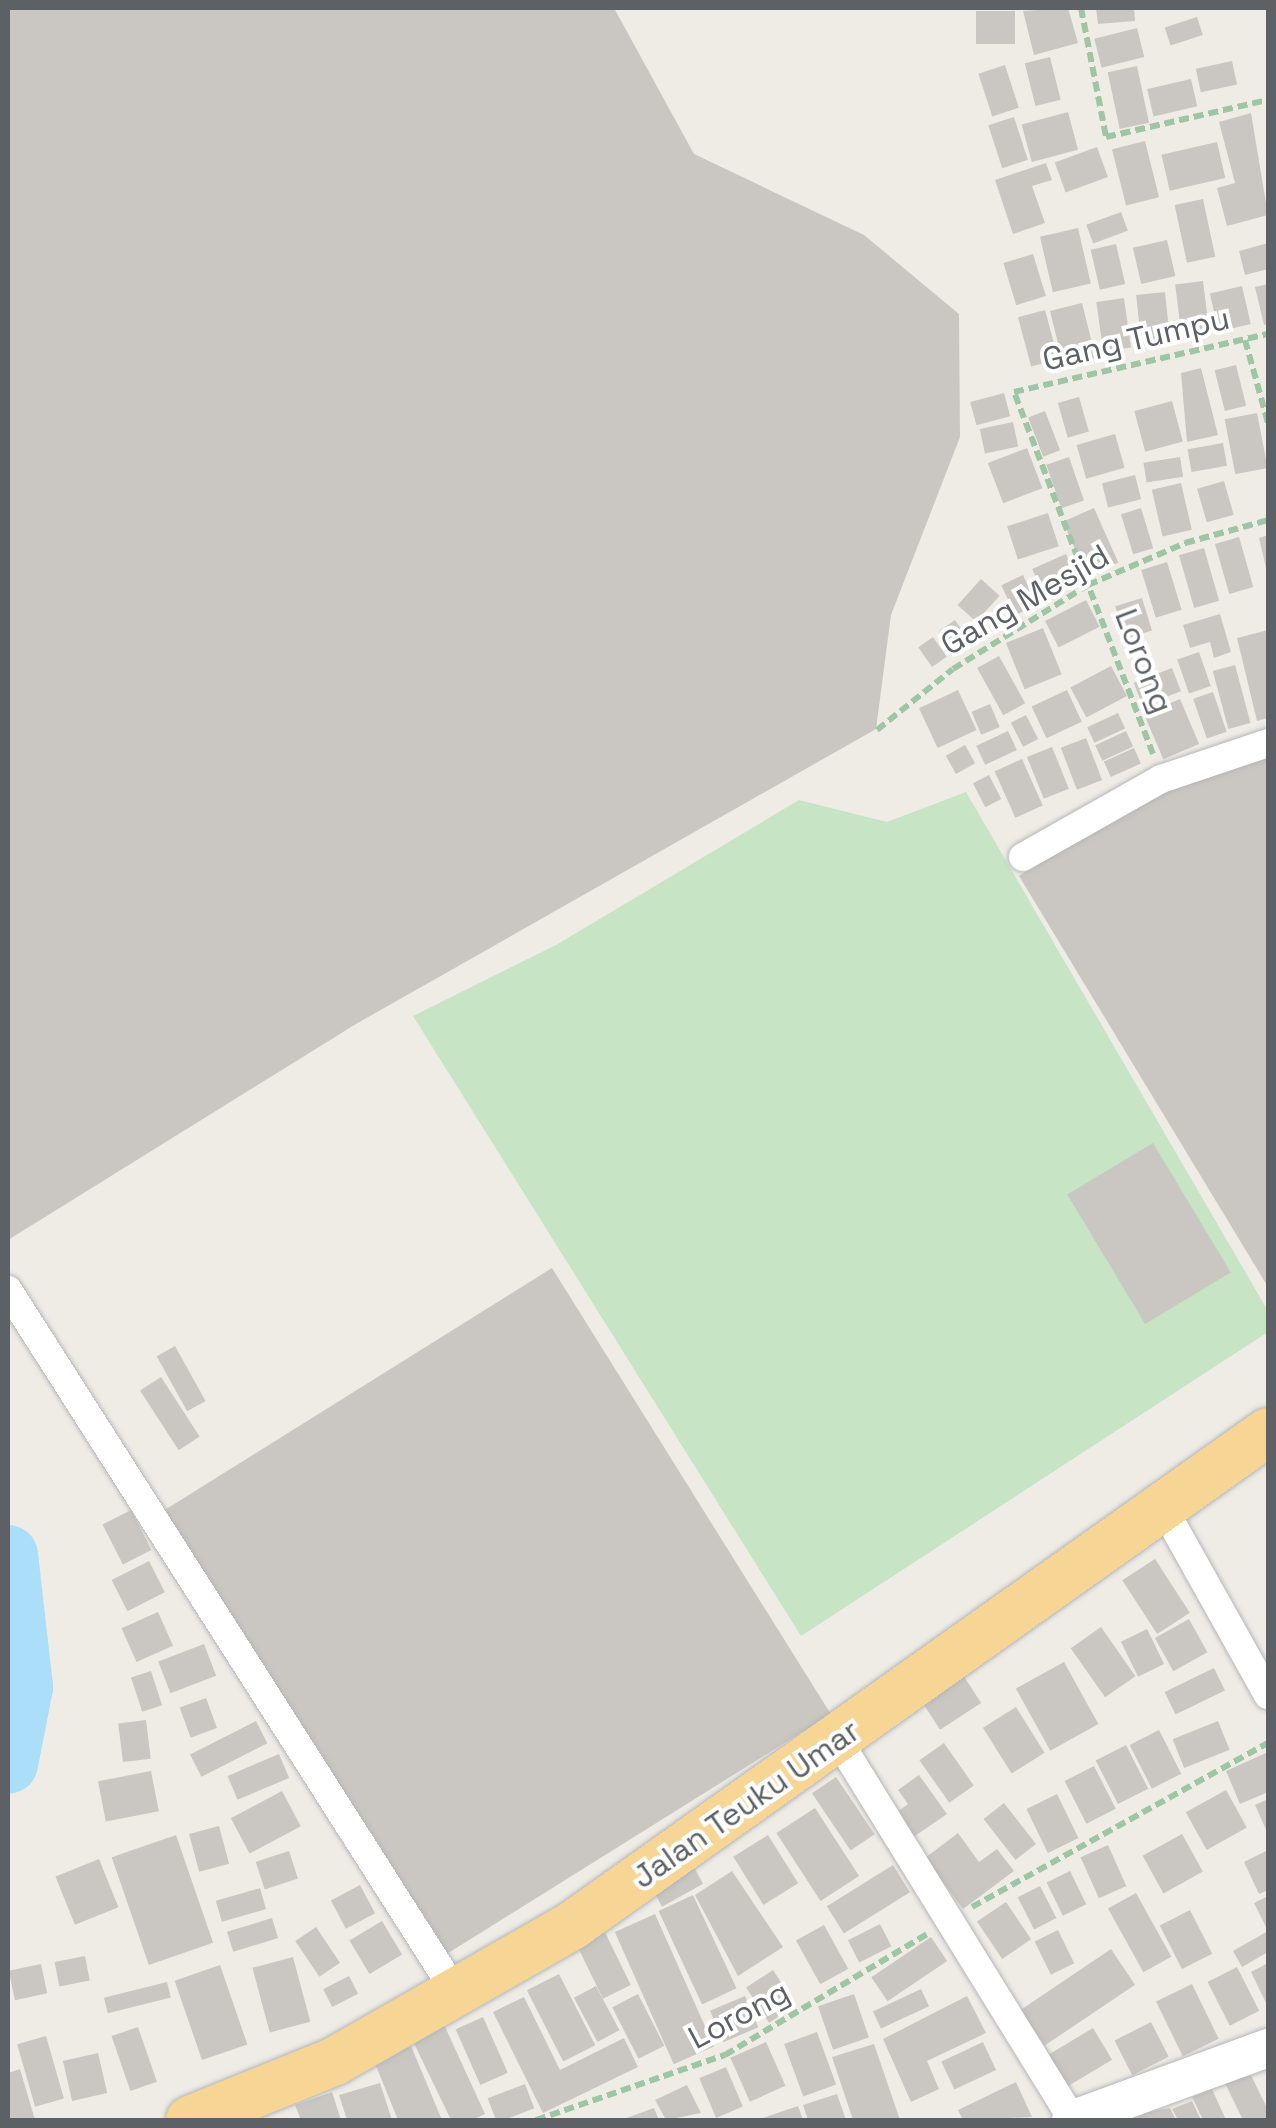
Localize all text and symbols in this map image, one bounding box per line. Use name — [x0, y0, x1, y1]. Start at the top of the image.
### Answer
street label: Gang Tumpu — [1038, 299, 1234, 379]
street label: Gang Mesjid — [934, 536, 1116, 664]
street label: Lorong — [1107, 603, 1181, 719]
street label: Jalan Teuku Umar — [625, 1711, 867, 1897]
street label: Lorong — [682, 1973, 796, 2057]

